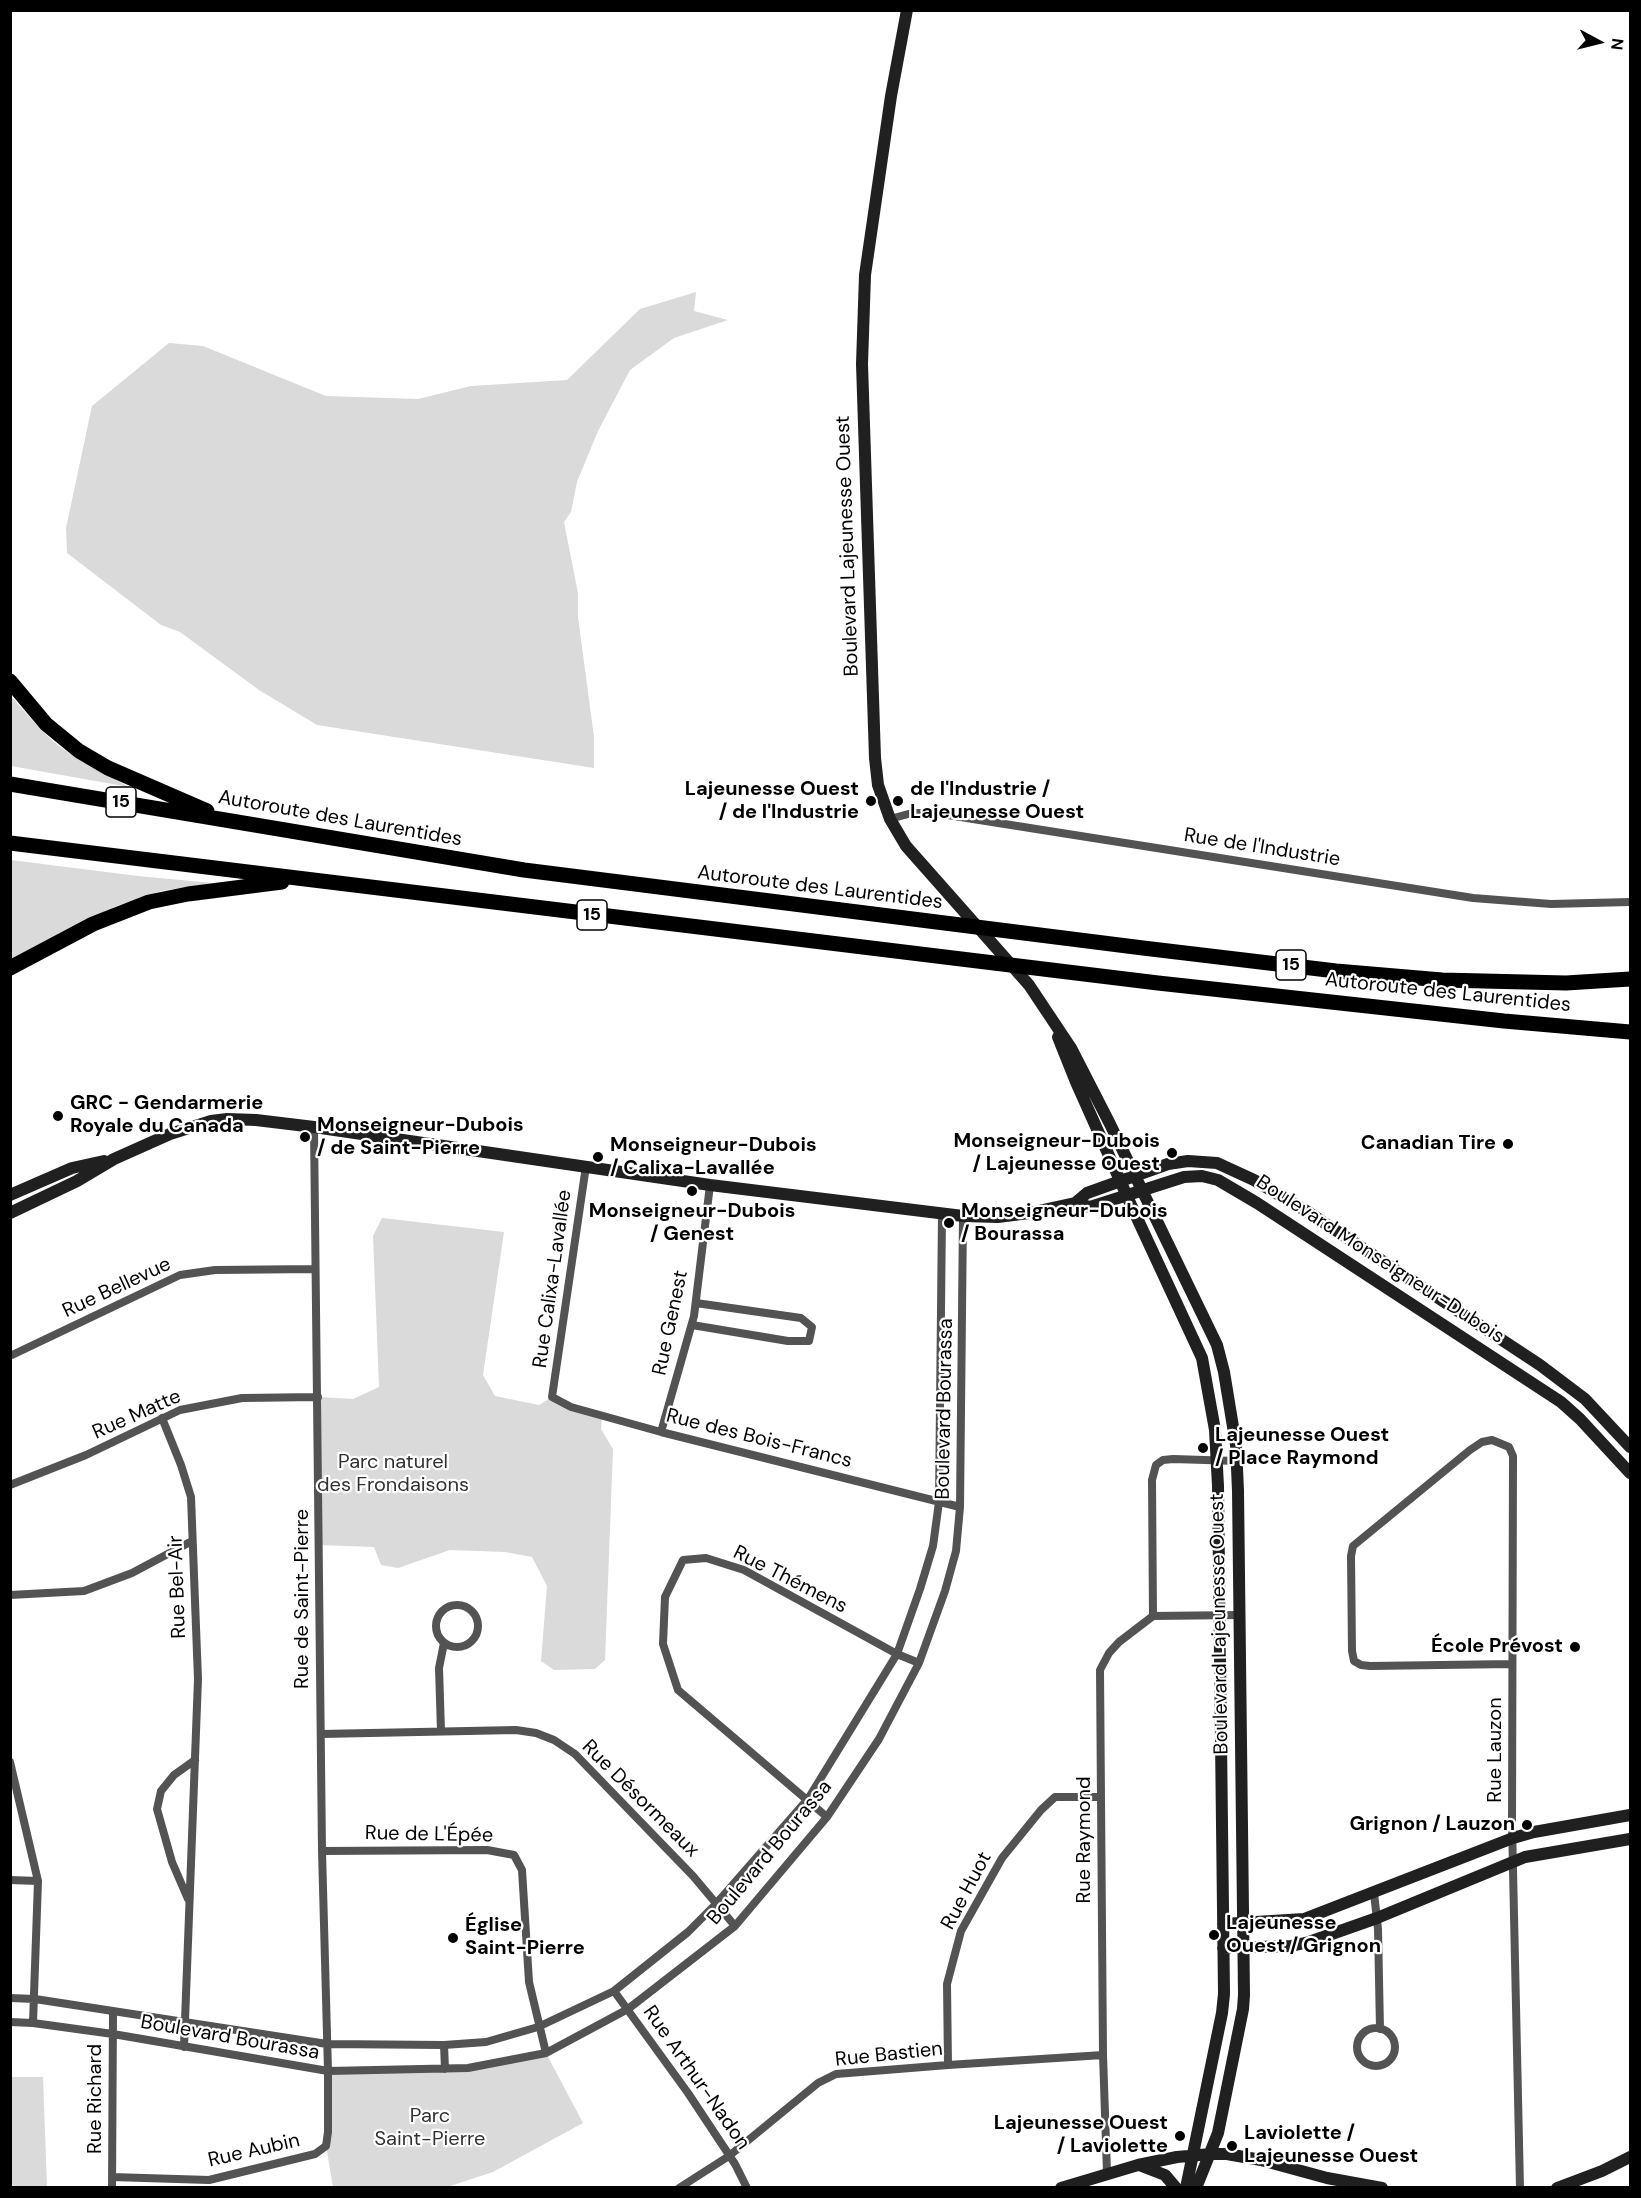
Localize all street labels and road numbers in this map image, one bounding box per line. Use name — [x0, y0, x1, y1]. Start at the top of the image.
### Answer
street label: Boulevard Lajeunesse Ouest — [831, 415, 865, 677]
street label: Autoroute des Laurentides — [216, 786, 464, 852]
road number: 15 — [106, 787, 136, 817]
street label: Rue de l'Industrie — [1182, 824, 1342, 872]
street label: Autoroute des Laurentides — [696, 861, 944, 915]
road number: 15 — [577, 900, 607, 930]
road number: 15 — [1276, 950, 1306, 980]
street label: Autoroute des Laurentides — [1324, 968, 1572, 1018]
street label: Boulevard Monseigneur-Dubois — [1251, 1171, 1509, 1349]
street label: Rue Calixa-Lavallée — [529, 1188, 577, 1370]
street label: Rue Bellevue — [59, 1252, 175, 1324]
street label: Rue Genest — [648, 1268, 694, 1378]
street label: Boulevard Bourassa — [931, 1318, 959, 1500]
street label: Rue Matte — [89, 1385, 185, 1445]
street label: Rue des Bois-Francs — [664, 1404, 854, 1474]
street label: Boulevard Lajeunesse Ouest — [1206, 1493, 1234, 1755]
street label: Rue de Saint-Pierre — [291, 1509, 315, 1689]
street label: Rue Bel-Air — [164, 1535, 192, 1639]
street label: Rue Thémens — [729, 1541, 851, 1619]
street label: Rue Lauzon — [1484, 1697, 1508, 1803]
street label: Rue Désormeaux — [576, 1735, 704, 1863]
street label: Boulevard Bourassa — [703, 1776, 837, 1930]
street label: Rue Raymond — [1073, 1776, 1097, 1904]
street label: Rue de L'Épée — [365, 1822, 493, 1848]
street label: Rue Huot — [937, 1848, 997, 1934]
street label: Rue Arthur-Nadon — [637, 2001, 755, 2155]
street label: Boulevard Bourassa — [139, 2010, 321, 2066]
street label: Rue Bastien — [834, 2037, 944, 2073]
street label: Rue Richard — [84, 2044, 108, 2154]
street label: Rue Aubin — [206, 2129, 302, 2173]

